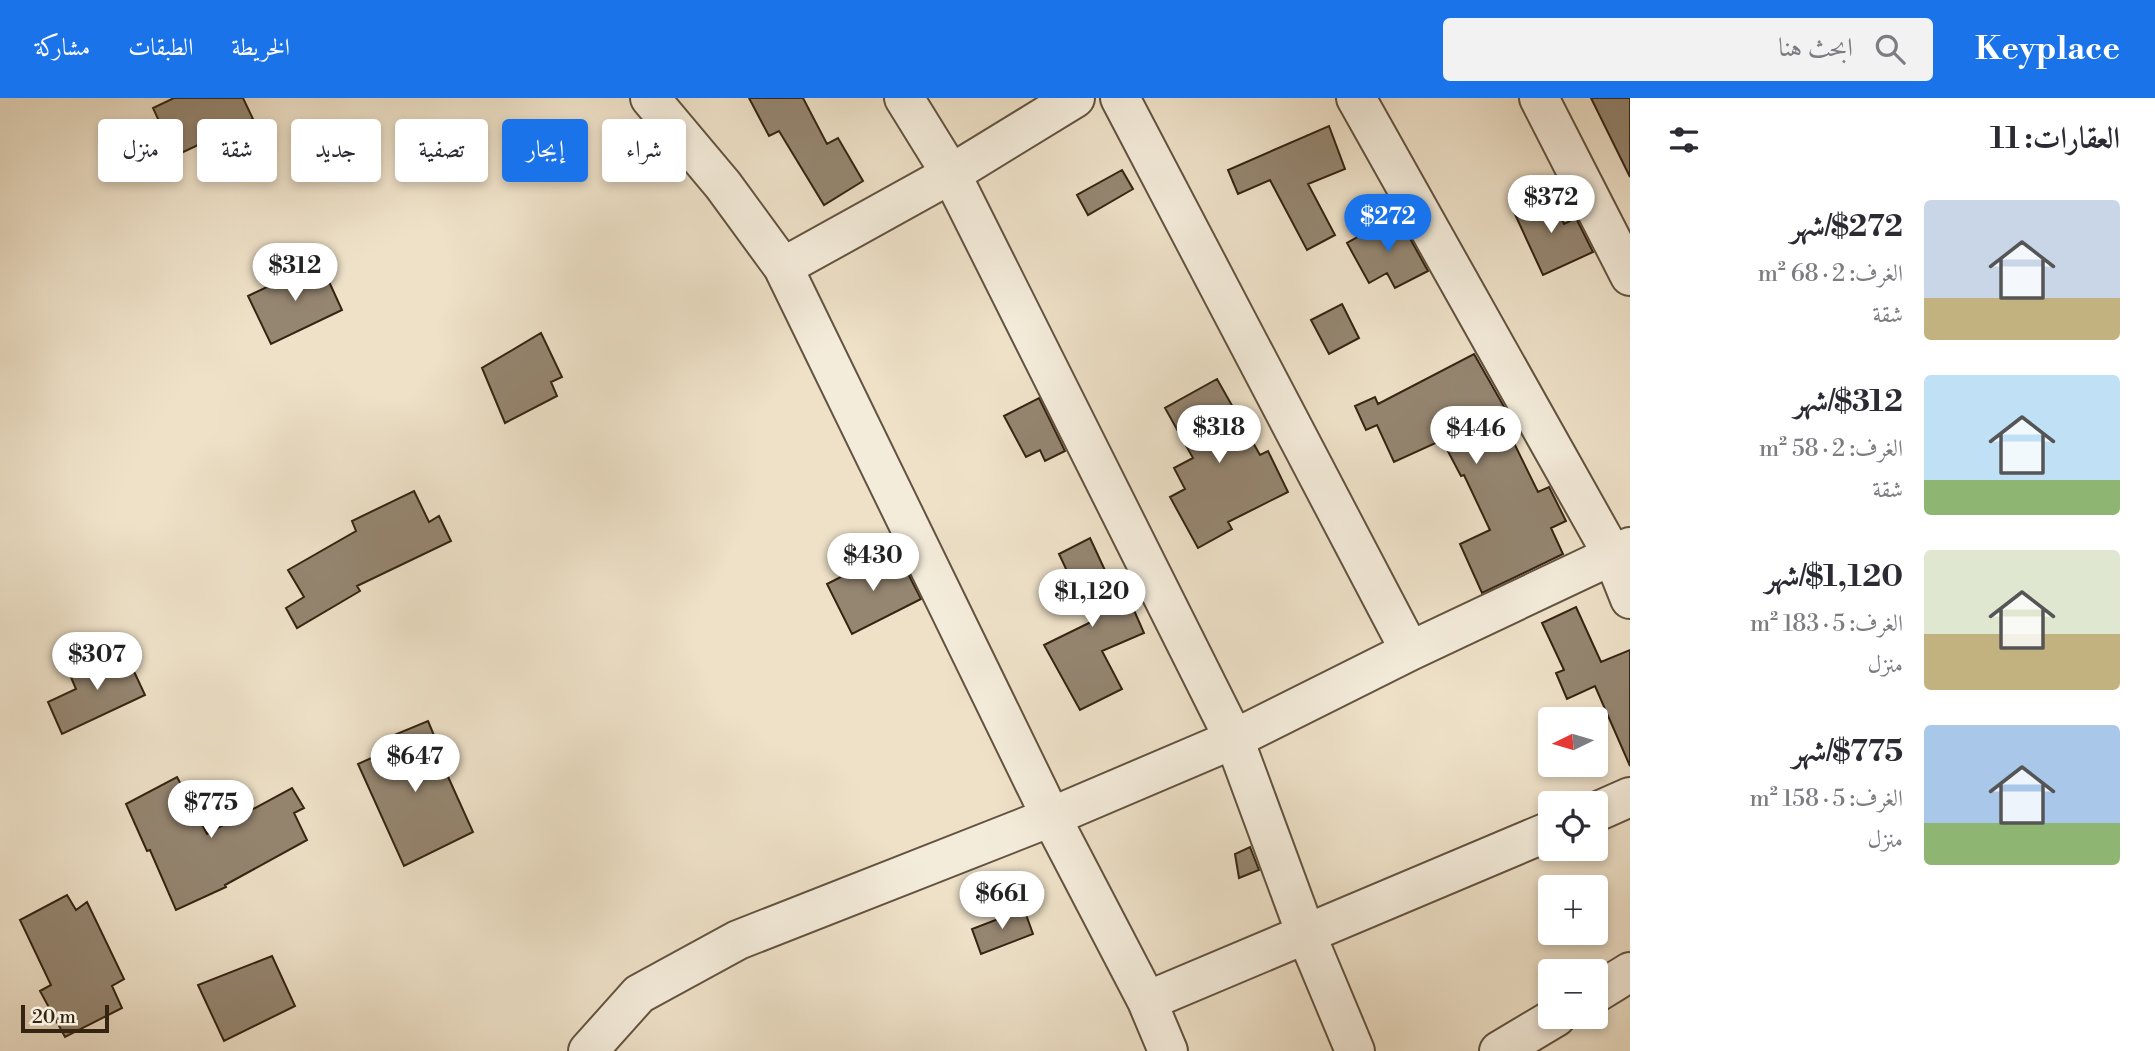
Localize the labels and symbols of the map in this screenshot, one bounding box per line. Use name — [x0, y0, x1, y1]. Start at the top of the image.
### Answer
pin: $372 — [1510, 176, 1592, 235]
pin: $272 — [1347, 194, 1429, 254]
pin: $312 — [254, 244, 336, 303]
pin: $318 — [1178, 406, 1260, 465]
pin: $446 — [1435, 406, 1517, 466]
pin: $430 — [832, 533, 914, 593]
pin: $1,120 — [1035, 570, 1149, 629]
pin: $307 — [56, 632, 138, 692]
north arrow — [1538, 707, 1608, 777]
pin: $647 — [374, 734, 456, 794]
pin: $775 — [170, 780, 252, 840]
pin: $661 — [961, 872, 1043, 931]
scale bar — [21, 1002, 108, 1034]

